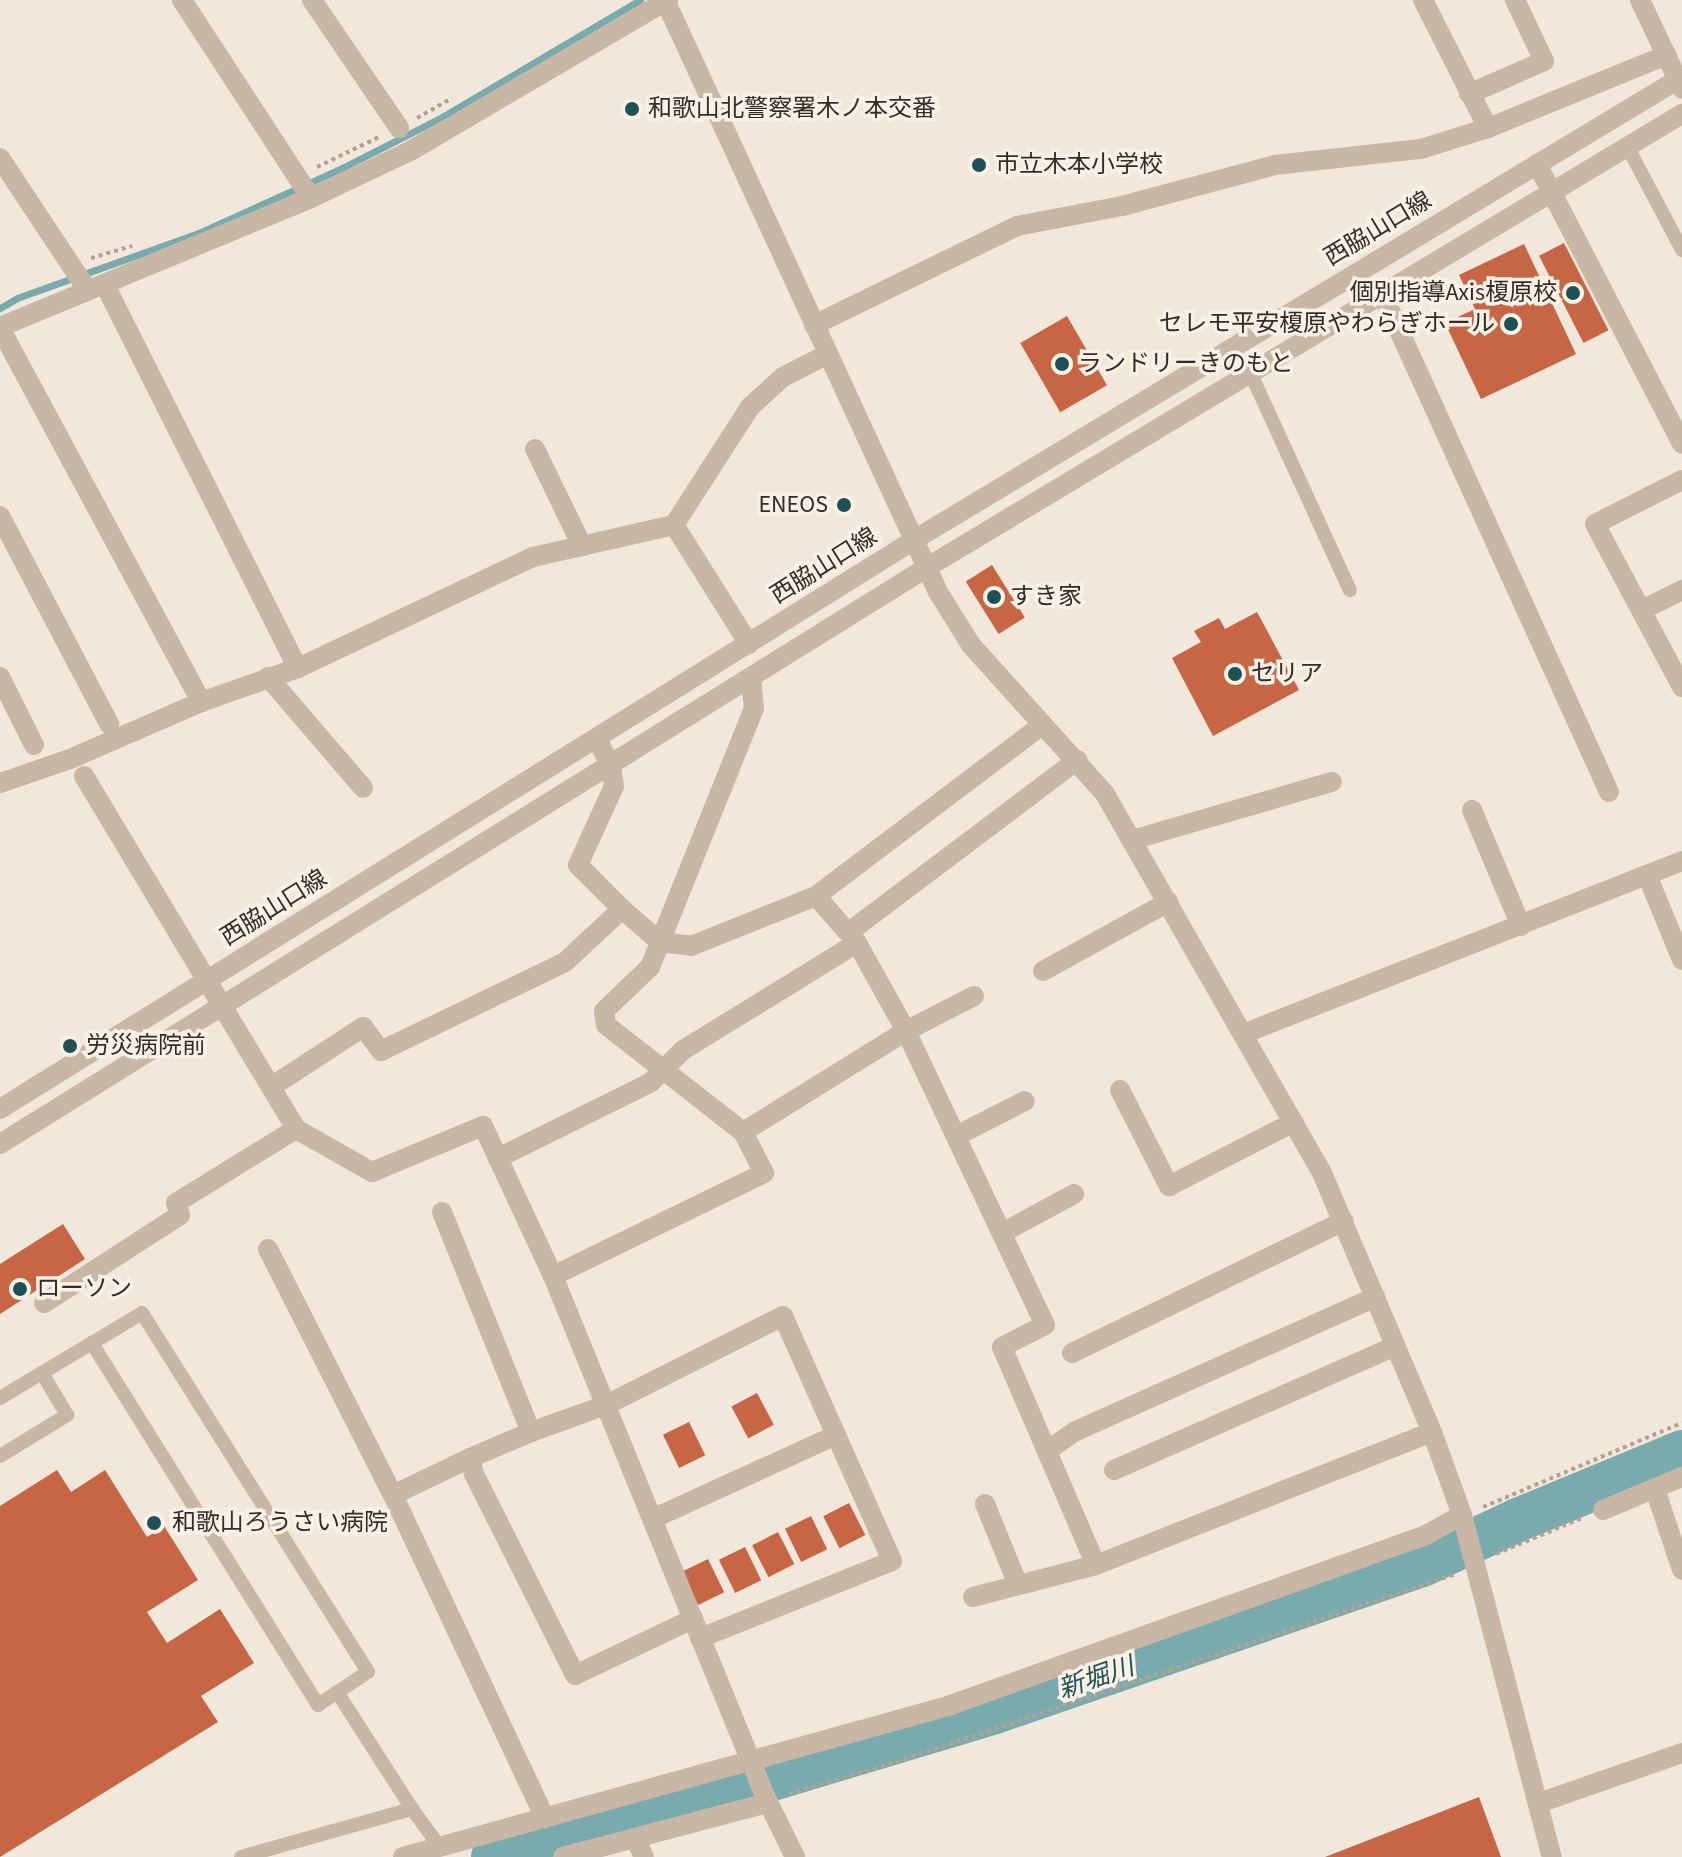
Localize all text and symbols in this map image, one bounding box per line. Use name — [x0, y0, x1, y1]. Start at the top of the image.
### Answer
place label: 和歌山北警察署木ノ本交番 — [648, 95, 936, 123]
marker: 和歌山北警察署木ノ本交番 — [623, 100, 641, 118]
place label: 市立木本小学校 — [995, 151, 1163, 179]
marker: 市立木本小学校 — [970, 156, 988, 174]
street label: 西脇山口線 — [1319, 186, 1437, 272]
place label: 個別指導Axis榎原校 — [1349, 279, 1557, 307]
marker: 個別指導Axis榎原校 — [1564, 284, 1582, 302]
place label: セレモ平安榎原やわらぎホール — [1159, 310, 1495, 338]
marker: セレモ平安榎原やわらぎホール — [1502, 315, 1520, 333]
place label: ランドリーきのもと — [1078, 350, 1294, 378]
marker: ランドリーきのもと — [1053, 355, 1071, 373]
place label: ENEOS — [758, 491, 828, 519]
marker: ENEOS — [835, 496, 853, 514]
street label: 西脇山口線 — [765, 522, 883, 610]
place label: すき家 — [1010, 583, 1082, 611]
marker: すき家 — [985, 588, 1003, 606]
place label: セリア — [1251, 660, 1323, 688]
marker: セリア — [1226, 665, 1244, 683]
street label: 西脇山口線 — [215, 864, 333, 952]
place label: 労災病院前 — [86, 1032, 206, 1060]
marker: 労災病院前 — [61, 1037, 79, 1055]
place label: ローソン — [36, 1275, 132, 1303]
marker: ローソン — [11, 1280, 29, 1298]
place label: 和歌山ろうさい病院 — [172, 1509, 388, 1537]
marker: 和歌山ろうさい病院 — [143, 1512, 165, 1534]
water label: 新堀川 — [1054, 1651, 1138, 1705]

